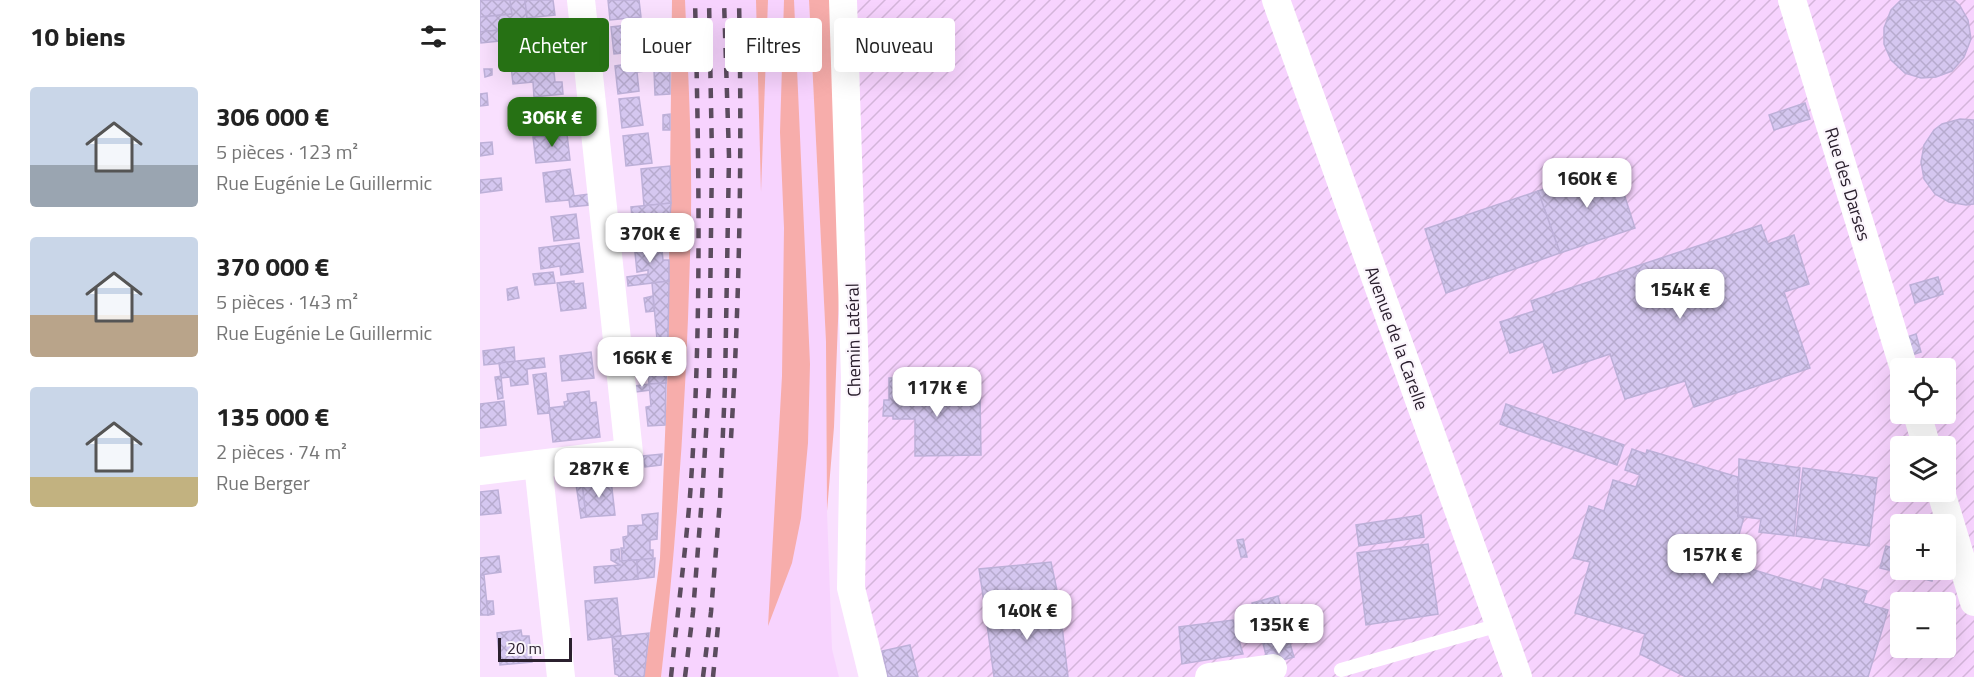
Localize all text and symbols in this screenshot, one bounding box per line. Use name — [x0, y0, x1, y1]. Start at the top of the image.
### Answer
text: 10 biens — [30, 17, 126, 56]
chip: Acheter — [498, 18, 609, 72]
chip: Louer — [621, 18, 713, 72]
chip: Filtres — [725, 18, 822, 72]
chip: Nouveau — [834, 18, 955, 72]
icon: filters — [417, 20, 450, 53]
text: 306 000 € — [216, 97, 329, 136]
pin: 306K € — [503, 97, 601, 148]
text: 306K € — [521, 101, 583, 132]
icon: home — [78, 111, 150, 183]
street label: Rue des Darses — [1818, 124, 1878, 244]
text: 5 pièces · 123 m² — [216, 136, 358, 167]
pin: 160K € — [1538, 158, 1636, 209]
text: 160K € — [1556, 162, 1618, 193]
text: Rue Eugénie Le Guillermic — [216, 167, 432, 198]
pin: 370K € — [601, 213, 699, 264]
text: 370K € — [619, 217, 681, 248]
text: 370 000 € — [216, 247, 329, 286]
icon: home — [78, 261, 150, 333]
street label: Avenue de la Carelle — [1358, 262, 1436, 414]
pin: 154K € — [1631, 269, 1729, 320]
text: 154K € — [1649, 273, 1711, 304]
street label: Chemin Latéral — [839, 283, 867, 397]
text: 5 pièces · 143 m² — [216, 286, 358, 317]
text: Rue Eugénie Le Guillermic — [216, 317, 432, 348]
pin: 166K € — [593, 337, 691, 388]
text: 166K € — [611, 341, 673, 372]
map controls — [1890, 358, 1956, 658]
button: locate — [1890, 358, 1956, 424]
pin: 117K € — [888, 367, 986, 418]
text: 117K € — [906, 371, 968, 402]
text: 135 000 € — [216, 397, 329, 436]
icon: home — [78, 411, 150, 483]
text: 2 pièces · 74 m² — [216, 436, 347, 467]
button: layers — [1890, 436, 1956, 502]
pin: 287K € — [550, 448, 648, 499]
text: 287K € — [568, 452, 630, 483]
text: Rue Berger — [216, 467, 310, 498]
button: + — [1890, 514, 1956, 580]
pin: 157K € — [1663, 534, 1761, 585]
text: 157K € — [1681, 538, 1743, 569]
pin: 140K € — [978, 590, 1076, 641]
button: − — [1890, 592, 1956, 658]
text: 140K € — [996, 594, 1058, 625]
pin: 135K € — [1230, 604, 1328, 655]
text: 135K € — [1248, 608, 1310, 639]
scale bar — [498, 635, 572, 662]
text: 20 m — [507, 636, 542, 660]

